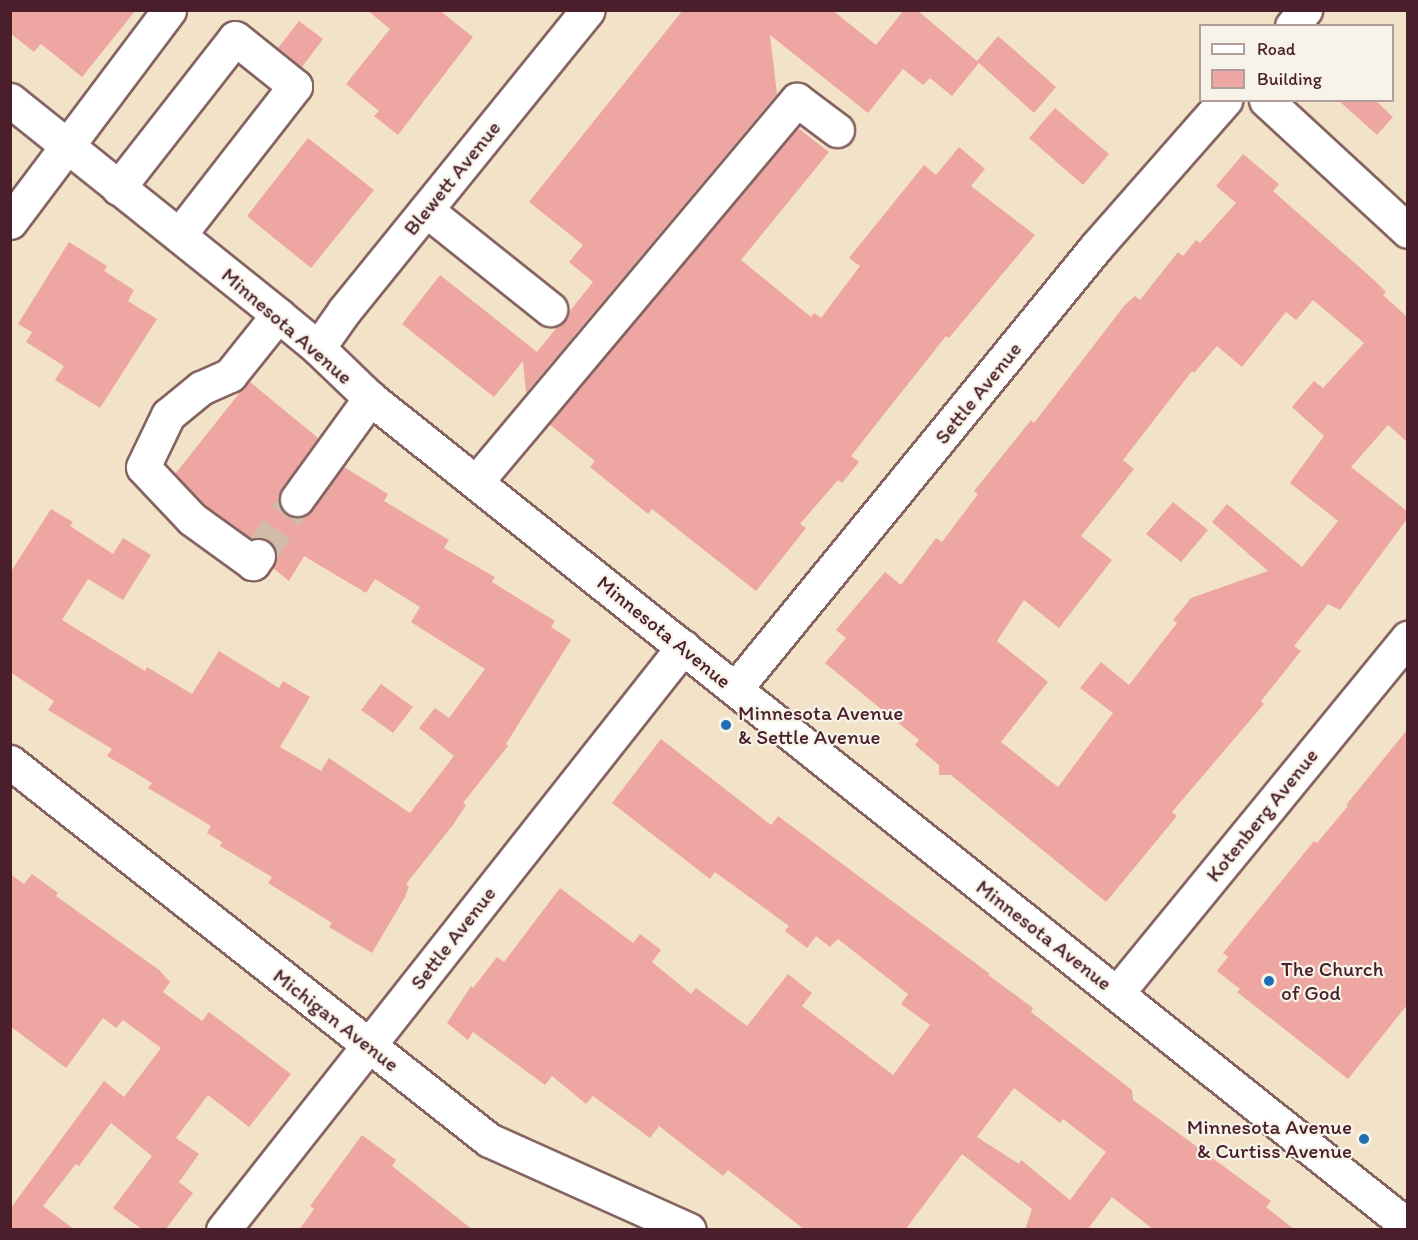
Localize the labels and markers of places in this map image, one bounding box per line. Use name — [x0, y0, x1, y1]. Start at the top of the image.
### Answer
place label: Minnesota Avenue & Settle Avenue — [738, 700, 902, 750]
marker: Minnesota Avenue & Settle Avenue — [719, 718, 733, 732]
place label: The Church of God — [1281, 956, 1384, 1006]
marker: The Church of God — [1262, 974, 1276, 988]
place label: Minnesota Avenue & Curtiss Avenue — [1188, 1114, 1352, 1164]
marker: Minnesota Avenue & Curtiss Avenue — [1357, 1132, 1371, 1146]

